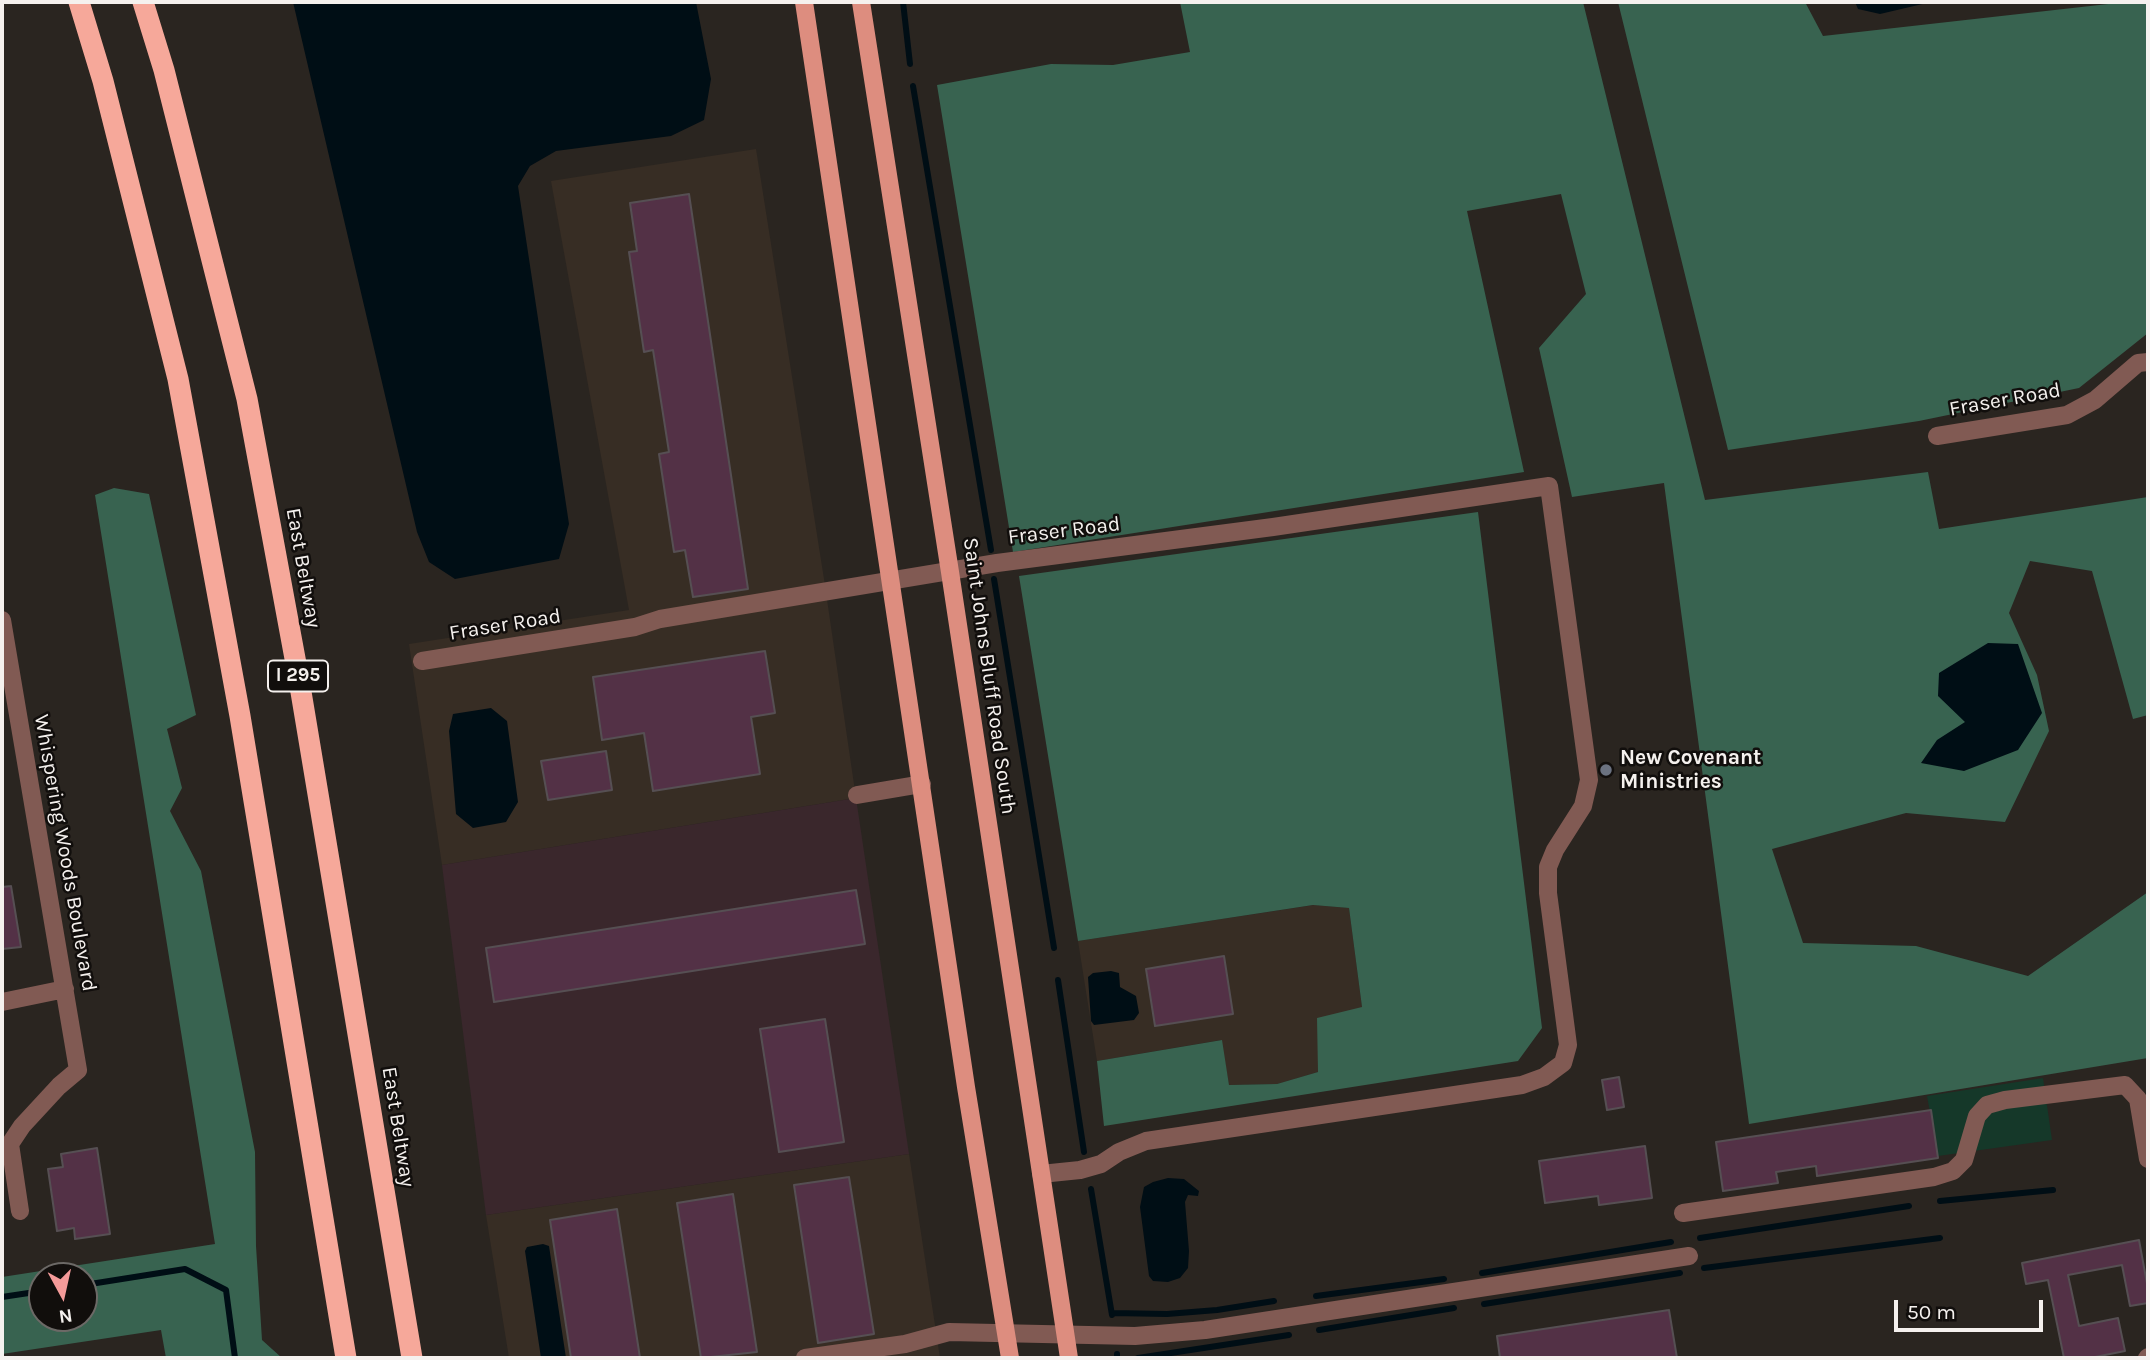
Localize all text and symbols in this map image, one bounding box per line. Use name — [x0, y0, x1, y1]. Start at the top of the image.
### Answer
street label: Fraser Road — [1947, 378, 2063, 422]
street label: East Beltway — [280, 506, 326, 630]
street label: Fraser Road — [1006, 512, 1122, 550]
street label: Saint Johns Bluff Road South — [957, 536, 1021, 816]
street label: Fraser Road — [447, 604, 563, 646]
road number: I 295 — [268, 660, 328, 692]
street label: Whispering Woods Boulevard — [28, 713, 102, 993]
place label: New Covenant Ministries — [1620, 745, 1761, 795]
marker: New Covenant Ministries — [1598, 762, 1614, 778]
street label: East Beltway — [376, 1065, 420, 1189]
north arrow — [28, 1262, 98, 1332]
scale bar — [1898, 1286, 2047, 1330]
text: 50 m — [1907, 1300, 1956, 1324]
text: N — [57, 1304, 74, 1328]

